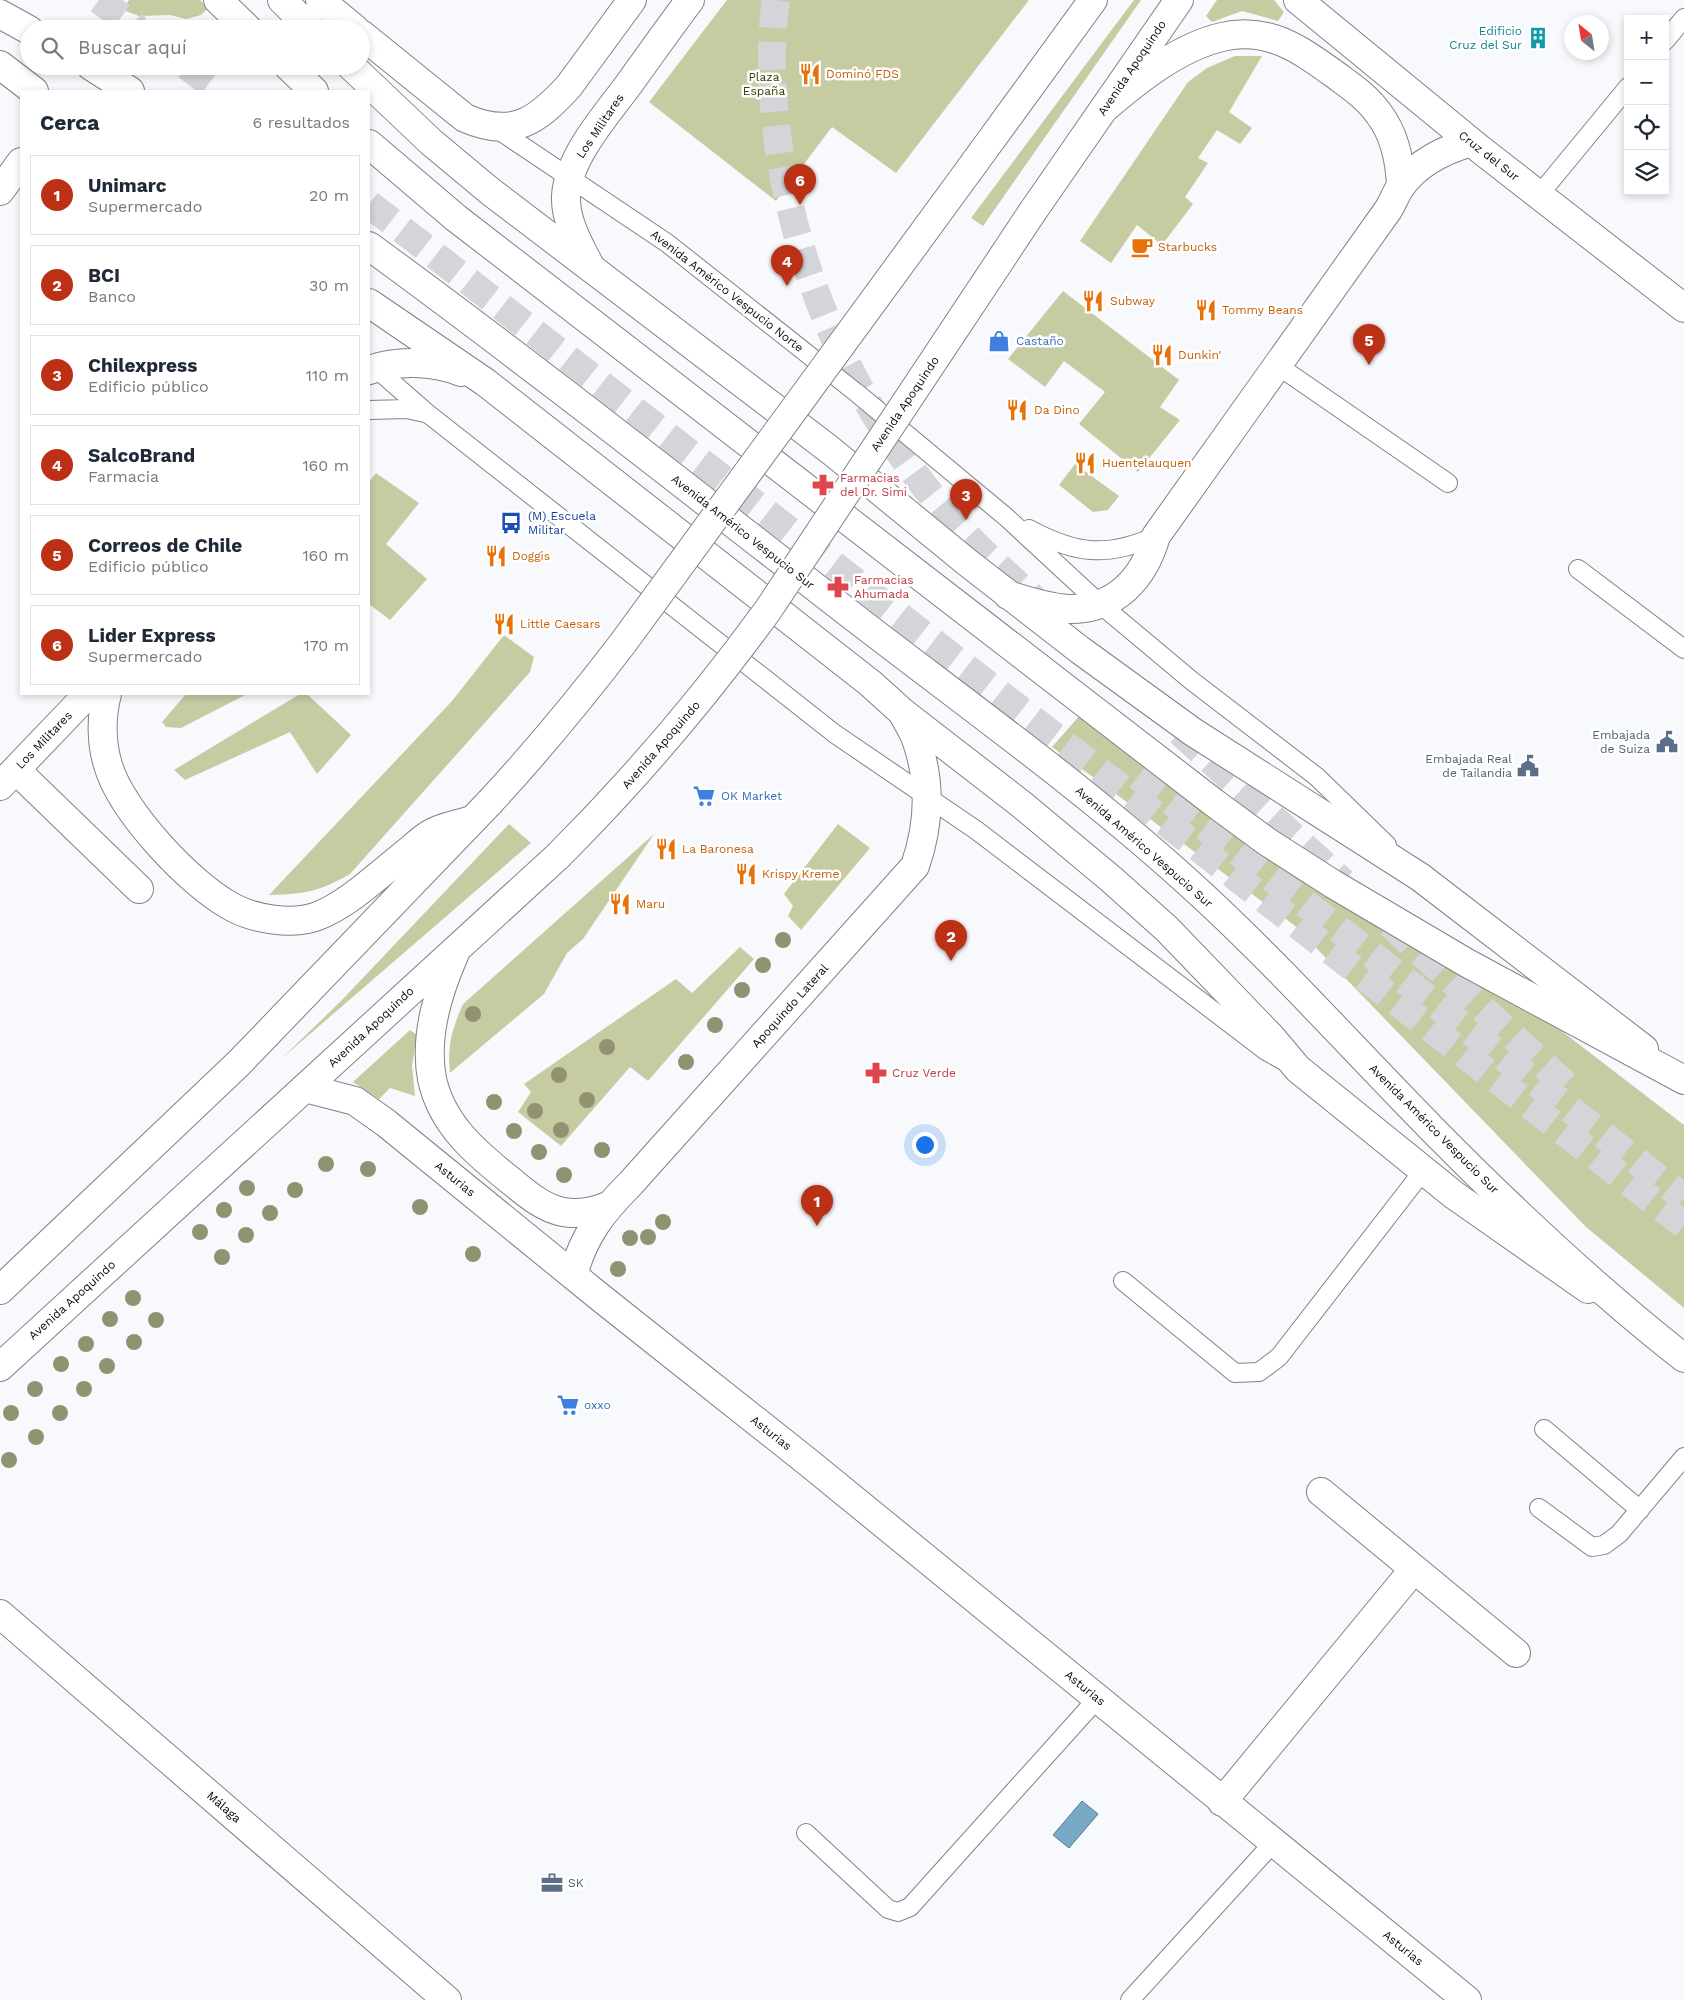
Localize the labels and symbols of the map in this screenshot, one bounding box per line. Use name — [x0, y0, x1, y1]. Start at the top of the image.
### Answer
north arrow — [1564, 15, 1609, 60]
street label: Avenida Apoquindo — [1095, 18, 1169, 118]
place label: Edificio Cruz del Sur — [1449, 24, 1522, 52]
building icon: Edificio Cruz del Sur — [1525, 25, 1551, 51]
restaurant icon: Dominó FDS — [797, 61, 823, 87]
place label: Dominó FDS — [826, 67, 899, 81]
park label: Plaza España — [743, 70, 785, 98]
street label: Los Militares — [573, 91, 627, 161]
street label: Cruz del Sur — [1456, 128, 1522, 184]
pin: 6 — [784, 164, 816, 205]
street label: Avenida Américo Vespucio Norte — [648, 227, 806, 355]
cafe icon: Starbucks — [1129, 234, 1155, 260]
place label: Starbucks — [1158, 240, 1217, 254]
pin: 4 — [771, 245, 803, 286]
restaurant icon: Subway — [1080, 288, 1106, 314]
place label: Subway — [1110, 294, 1156, 308]
restaurant icon: Tommy Beans — [1193, 297, 1219, 323]
place label: Tommy Beans — [1222, 303, 1303, 317]
pin: 5 — [1353, 324, 1385, 365]
shop icon: Castaño — [986, 328, 1012, 354]
place label: Castaño — [1016, 334, 1064, 348]
restaurant icon: Dunkin' — [1149, 342, 1175, 368]
place label: Dunkin' — [1178, 348, 1222, 362]
street label: Avenida Apoquindo — [868, 354, 942, 454]
restaurant icon: Da Dino — [1004, 397, 1030, 423]
place label: Da Dino — [1034, 403, 1080, 417]
restaurant icon: Huentelauquen — [1072, 450, 1098, 476]
place label: Huentelauquen — [1102, 456, 1192, 470]
place label: Farmacias del Dr. Simi — [840, 471, 907, 499]
street label: Avenida Américo Vespucio Sur — [669, 472, 817, 592]
pharmacy icon: Farmacias del Dr. Simi — [810, 472, 836, 498]
pin: 3 — [950, 479, 982, 520]
place label: (M) Escuela Militar — [528, 509, 596, 537]
bus stop icon: (M) Escuela Militar — [498, 510, 524, 536]
restaurant icon: Doggis — [483, 543, 509, 569]
place label: Doggis — [512, 549, 550, 563]
place label: Farmacias Ahumada — [854, 573, 914, 601]
pharmacy icon: Farmacias Ahumada — [825, 574, 851, 600]
restaurant icon: Little Caesars — [491, 611, 517, 637]
place label: Little Caesars — [520, 617, 600, 631]
street label: Avenida Apoquindo — [619, 698, 703, 792]
street label: Los Militares — [13, 708, 75, 772]
place label: Embajada de Suiza — [1592, 728, 1650, 756]
public building icon: Embajada de Suiza — [1654, 729, 1680, 755]
place label: Embajada Real de Tailandia — [1425, 752, 1512, 780]
public building icon: Embajada Real de Tailandia — [1515, 753, 1541, 779]
supermarket icon: OK Market — [691, 783, 717, 809]
street label: Avenida Américo Vespucio Sur — [1072, 783, 1216, 911]
place label: OK Market — [721, 789, 782, 803]
restaurant icon: La Baronesa — [653, 836, 679, 862]
place label: La Baronesa — [682, 842, 754, 856]
restaurant icon: Krispy Kreme — [733, 861, 759, 887]
place label: Krispy Kreme — [762, 867, 840, 881]
restaurant icon: Maru — [607, 891, 633, 917]
place label: Maru — [636, 897, 665, 911]
pin: 2 — [935, 920, 967, 961]
street label: Apoquindo Lateral — [749, 961, 832, 1051]
street label: Avenida Apoquindo — [325, 984, 417, 1070]
pharmacy icon: Cruz Verde — [863, 1060, 889, 1086]
street label: Avenida Américo Vespucio Sur — [1366, 1061, 1502, 1197]
place label: Cruz Verde — [892, 1066, 956, 1080]
your location — [912, 1132, 938, 1158]
street label: Asturias — [432, 1159, 478, 1199]
pin: 1 — [801, 1185, 833, 1226]
street label: Avenida Apoquindo — [26, 1257, 118, 1343]
supermarket icon: oxxo — [555, 1392, 581, 1418]
place label: oxxo — [584, 1398, 611, 1412]
street label: Asturias — [748, 1413, 794, 1453]
street label: Asturias — [1062, 1668, 1108, 1708]
street label: Málaga — [204, 1788, 244, 1826]
office icon: SK — [539, 1870, 565, 1896]
place label: SK — [568, 1876, 584, 1890]
street label: Asturias — [1380, 1928, 1426, 1968]

